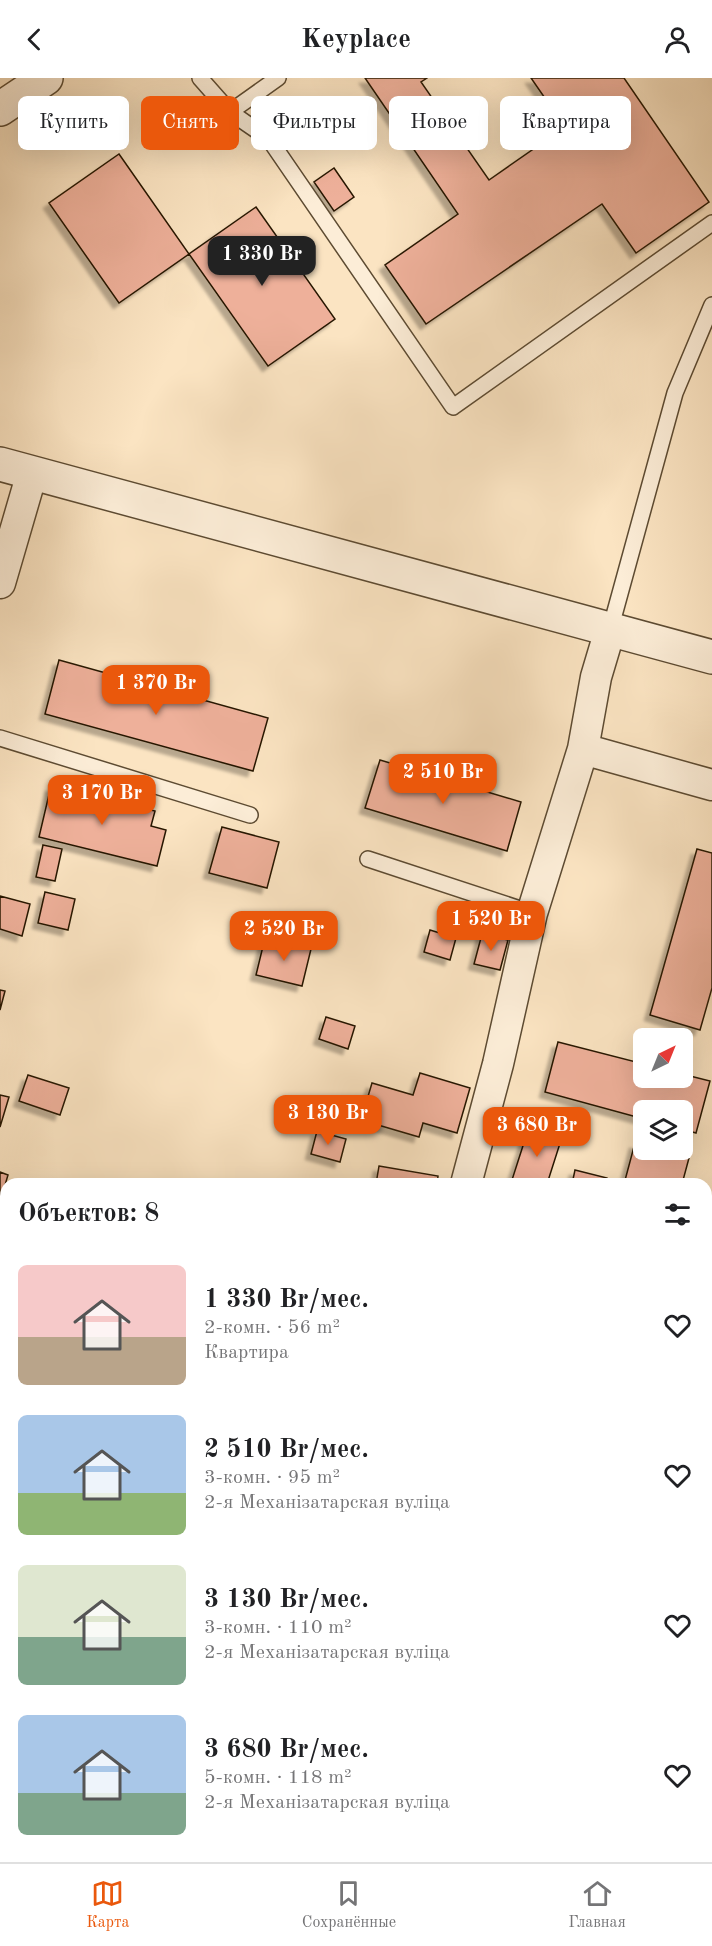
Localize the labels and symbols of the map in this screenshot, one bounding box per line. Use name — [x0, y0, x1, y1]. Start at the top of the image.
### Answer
pin: 1 330 Br — [200, 236, 324, 287]
pin: 1 370 Br — [94, 665, 218, 716]
pin: 2 510 Br — [381, 754, 505, 805]
pin: 3 170 Br — [40, 775, 164, 826]
pin: 1 520 Br — [429, 901, 553, 952]
pin: 2 520 Br — [222, 911, 346, 962]
north arrow — [633, 1028, 693, 1088]
pin: 3 130 Br — [266, 1095, 390, 1146]
pin: 3 680 Br — [475, 1107, 599, 1158]

